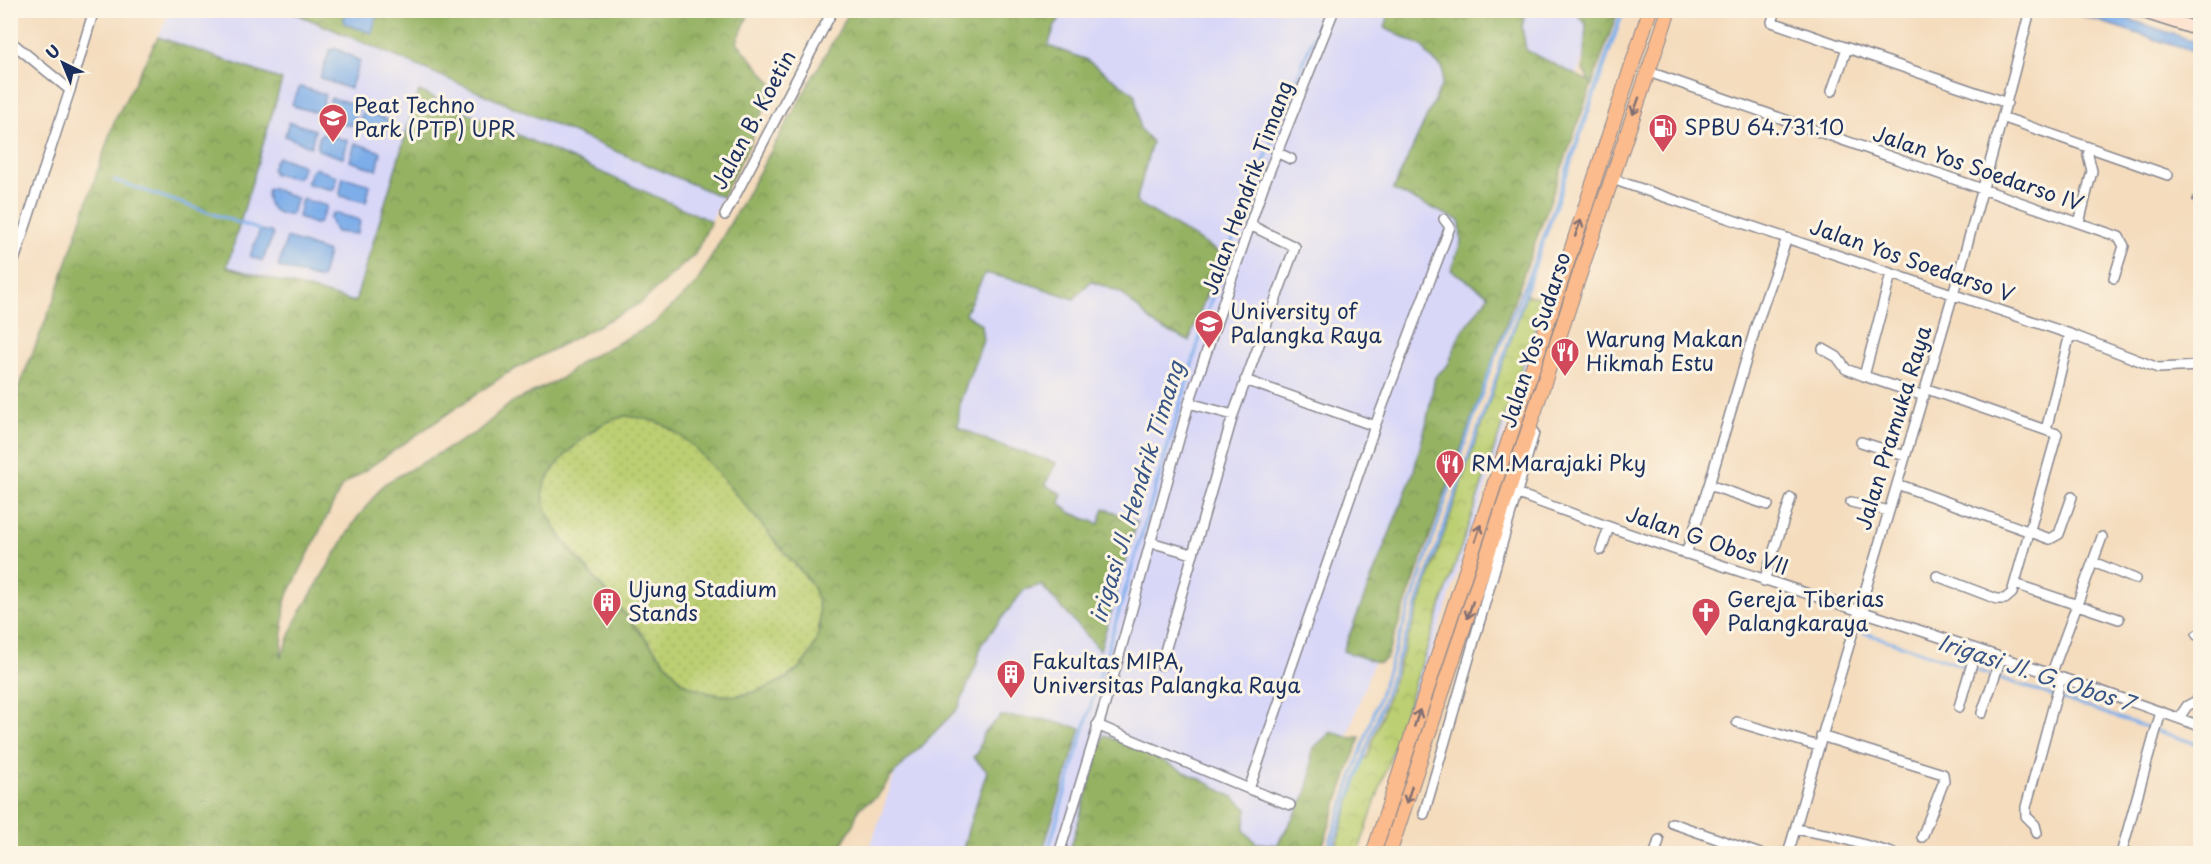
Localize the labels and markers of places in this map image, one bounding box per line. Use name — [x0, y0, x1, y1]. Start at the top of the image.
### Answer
place label: Peat Techno Park (PTP) UPR — [354, 88, 516, 144]
school or university icon: Peat Techno Park (PTP) UPR — [317, 102, 349, 144]
place label: SPBU 64.731.10 — [1684, 110, 1844, 142]
fuel station icon: SPBU 64.731.10 — [1647, 112, 1679, 154]
place label: University of Palangka Raya — [1230, 294, 1383, 350]
school or university icon: University of Palangka Raya — [1193, 308, 1225, 350]
place label: Warung Makan Hikmah Estu — [1586, 322, 1743, 378]
restaurant icon: Warung Makan Hikmah Estu — [1549, 336, 1581, 378]
place label: RM.Marajaki Pky — [1471, 446, 1646, 478]
restaurant icon: RM.Marajaki Pky — [1434, 448, 1466, 490]
place label: Ujung Stadium Stands — [628, 572, 777, 628]
place label: Gereja Tiberias Palangkaraya — [1727, 582, 1884, 638]
building icon: Ujung Stadium Stands — [591, 586, 623, 628]
church icon: Gereja Tiberias Palangkaraya — [1690, 596, 1722, 638]
place label: Fakultas MIPA, Universitas Palangka Raya — [1032, 644, 1301, 700]
building icon: Fakultas MIPA, Universitas Palangka Raya — [995, 658, 1027, 700]

